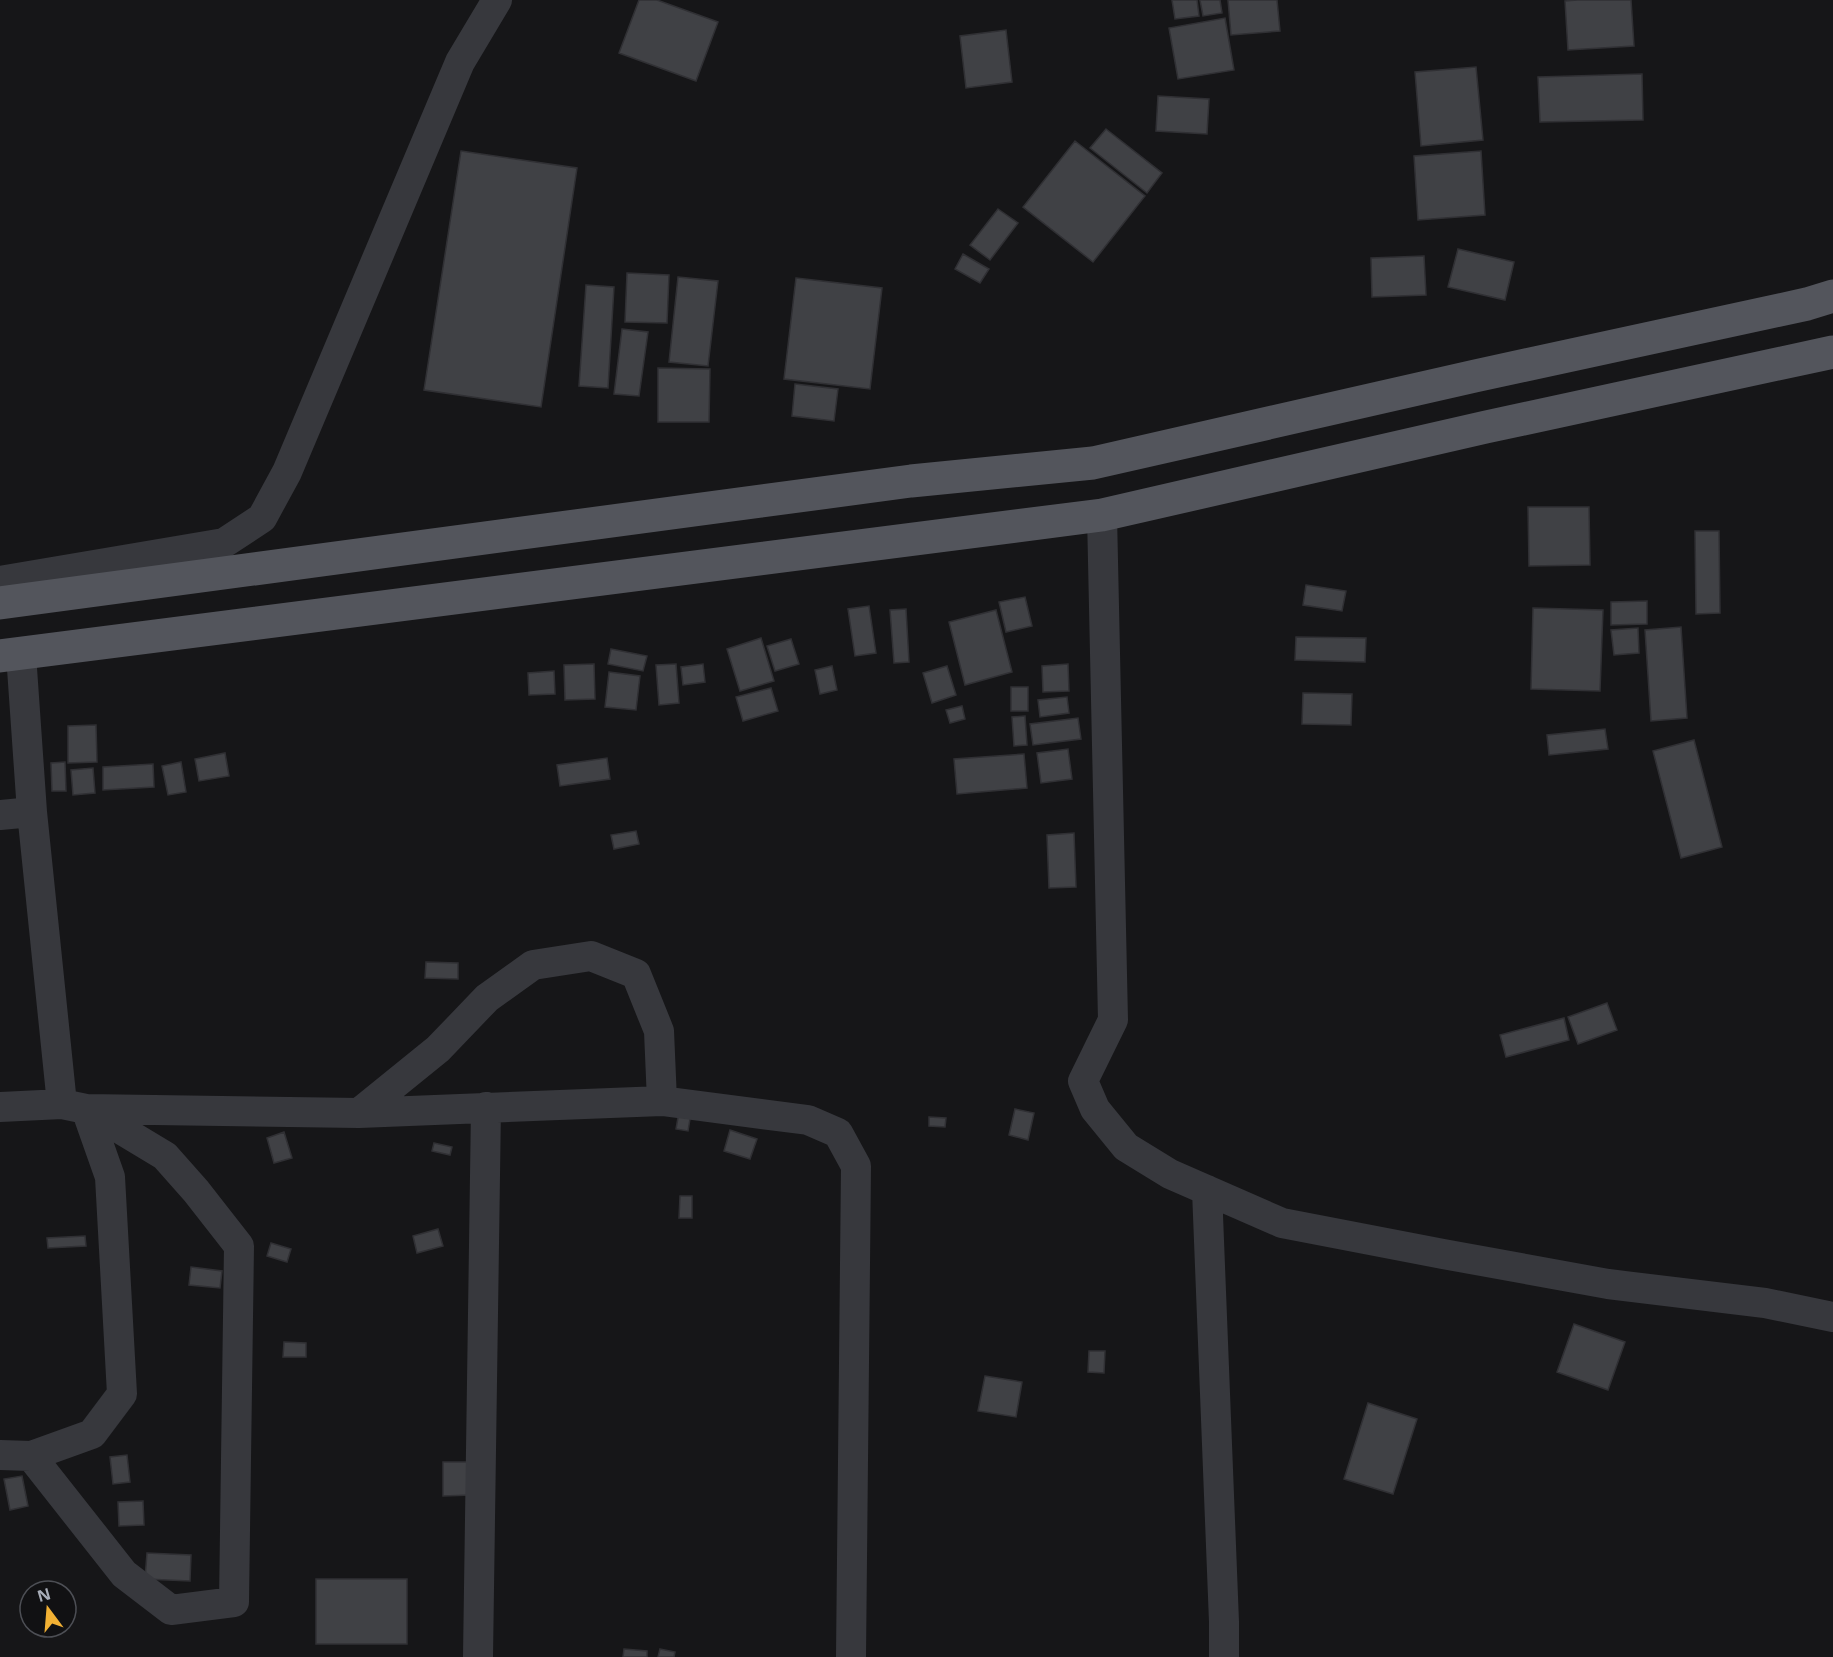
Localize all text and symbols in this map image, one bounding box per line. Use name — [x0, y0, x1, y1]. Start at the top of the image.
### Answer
north arrow — [18, 1579, 78, 1639]
text: N — [35, 1582, 53, 1607]

